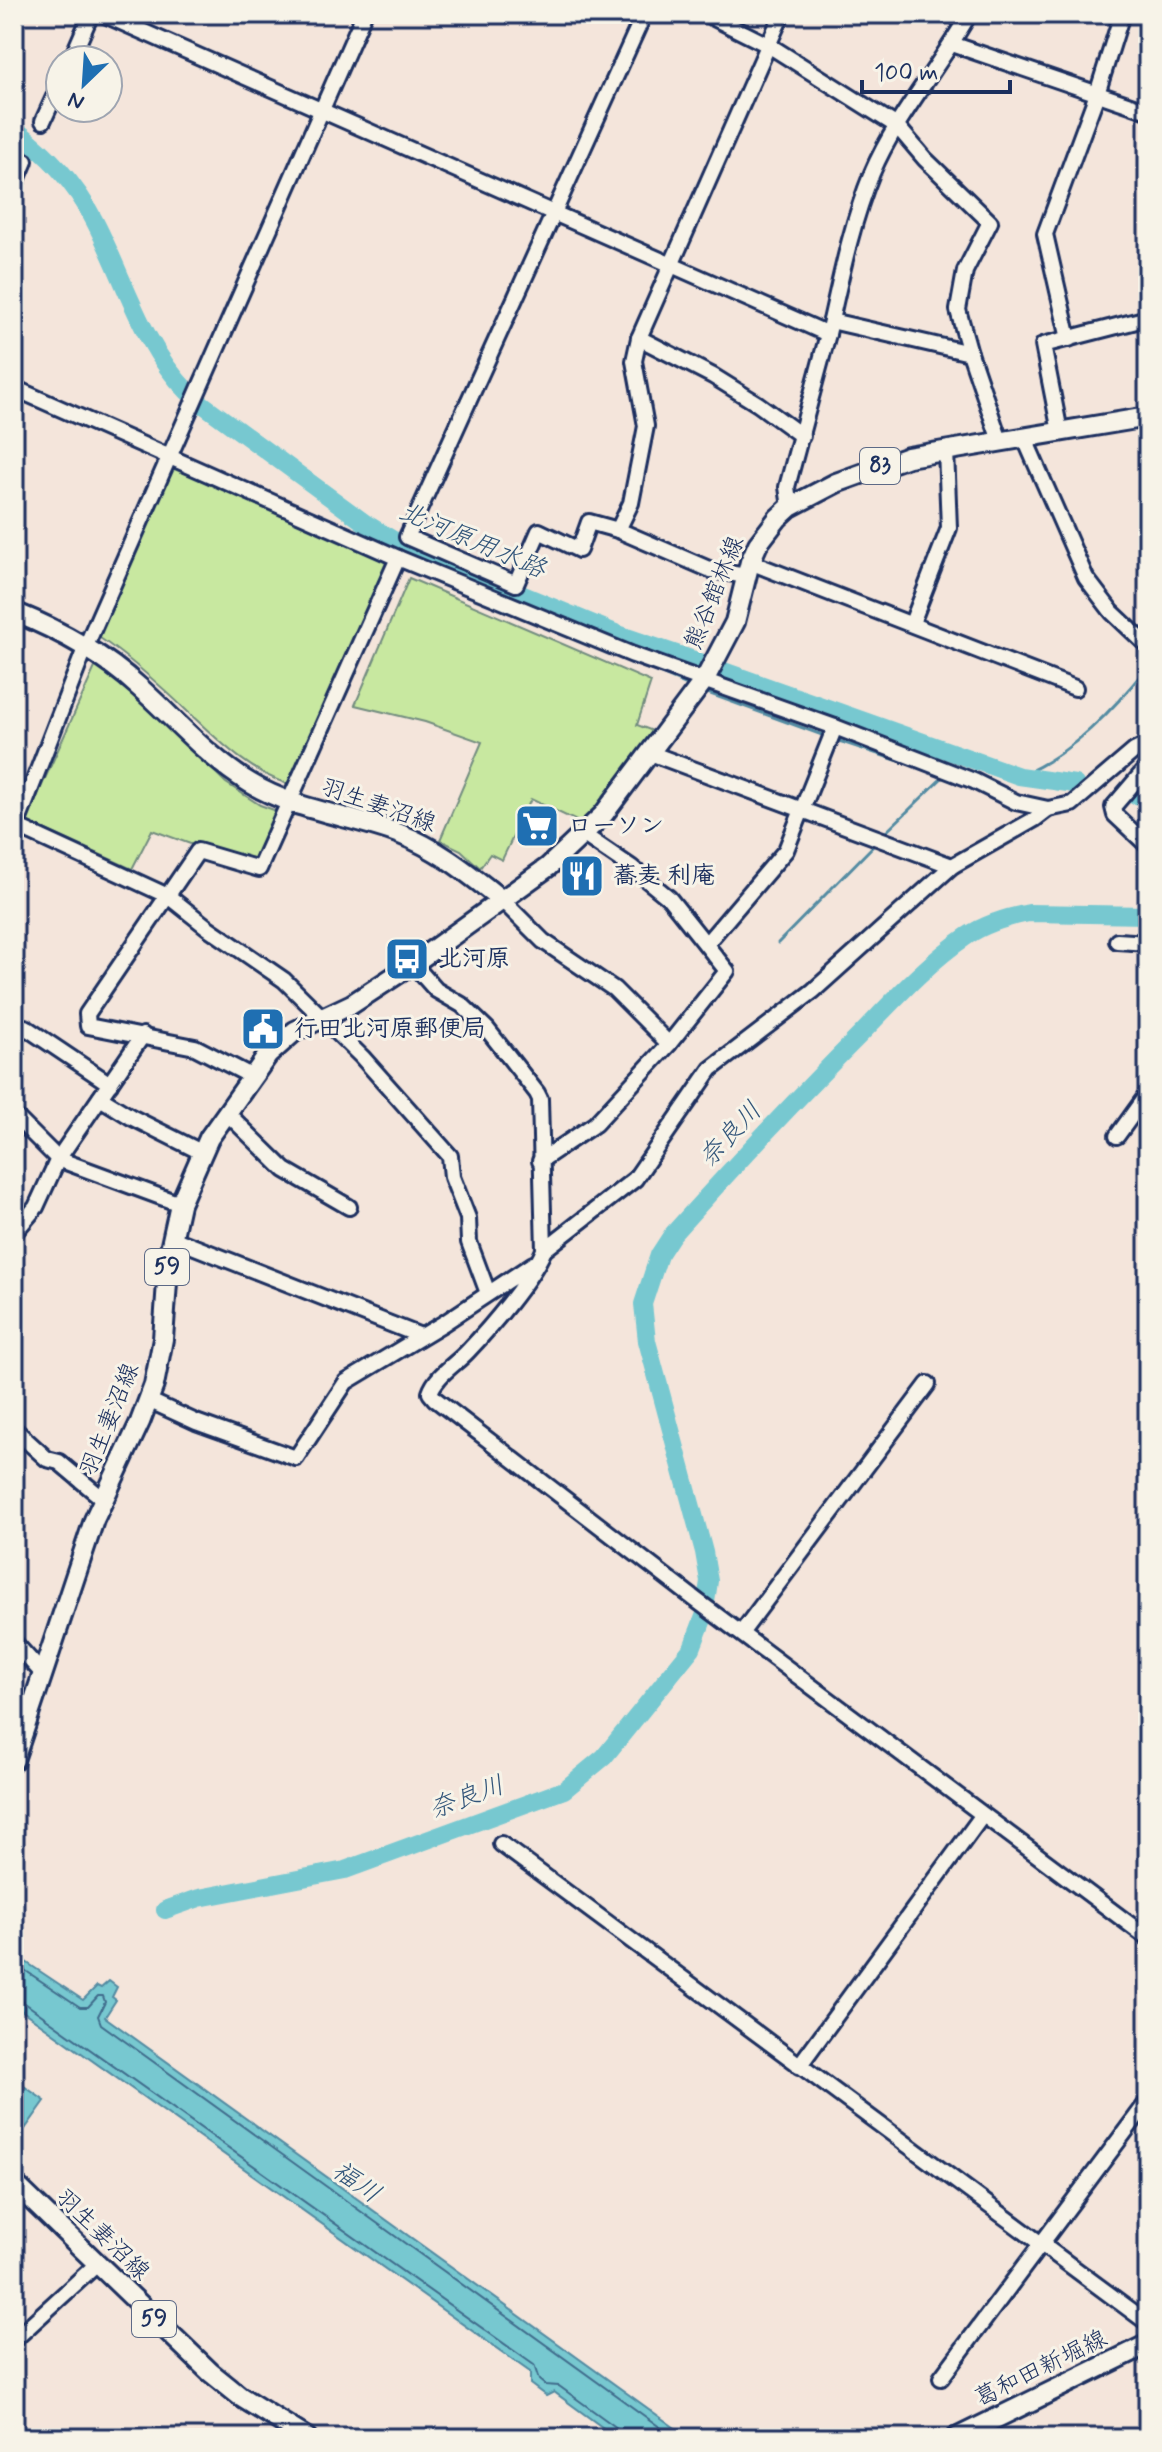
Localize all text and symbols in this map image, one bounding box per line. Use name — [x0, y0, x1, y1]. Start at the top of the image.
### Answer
north arrow — [44, 44, 124, 124]
scale bar — [862, 44, 1010, 94]
text: 100 m — [874, 58, 938, 89]
text: N — [64, 85, 89, 116]
road number: 83 — [860, 448, 900, 484]
water label: 北河原用水路 — [394, 495, 552, 588]
street label: 熊谷館林線 — [678, 532, 752, 654]
street label: 羽生妻沼線 — [316, 772, 440, 840]
supermarket icon: ローソン — [513, 802, 561, 850]
place label: ローソン — [568, 811, 664, 842]
restaurant icon: 蕎麦 利庵 — [558, 852, 606, 900]
place label: 蕎麦 利庵 — [613, 861, 715, 892]
bus stop icon: 北河原 — [383, 935, 431, 983]
place label: 北河原 — [438, 944, 510, 975]
public building icon: 行田北河原郵便局 — [239, 1005, 287, 1053]
place label: 行田北河原郵便局 — [294, 1014, 486, 1045]
water label: 奈良川 — [692, 1095, 770, 1175]
road number: 59 — [145, 1249, 189, 1285]
street label: 羽生妻沼線 — [73, 1359, 147, 1481]
water label: 奈良川 — [425, 1769, 509, 1827]
water label: 福川 — [325, 2154, 387, 2212]
street label: 羽生妻沼線 — [48, 2182, 156, 2288]
road number: 59 — [132, 2301, 176, 2337]
street label: 葛和田新堀線 — [969, 2324, 1113, 2414]

